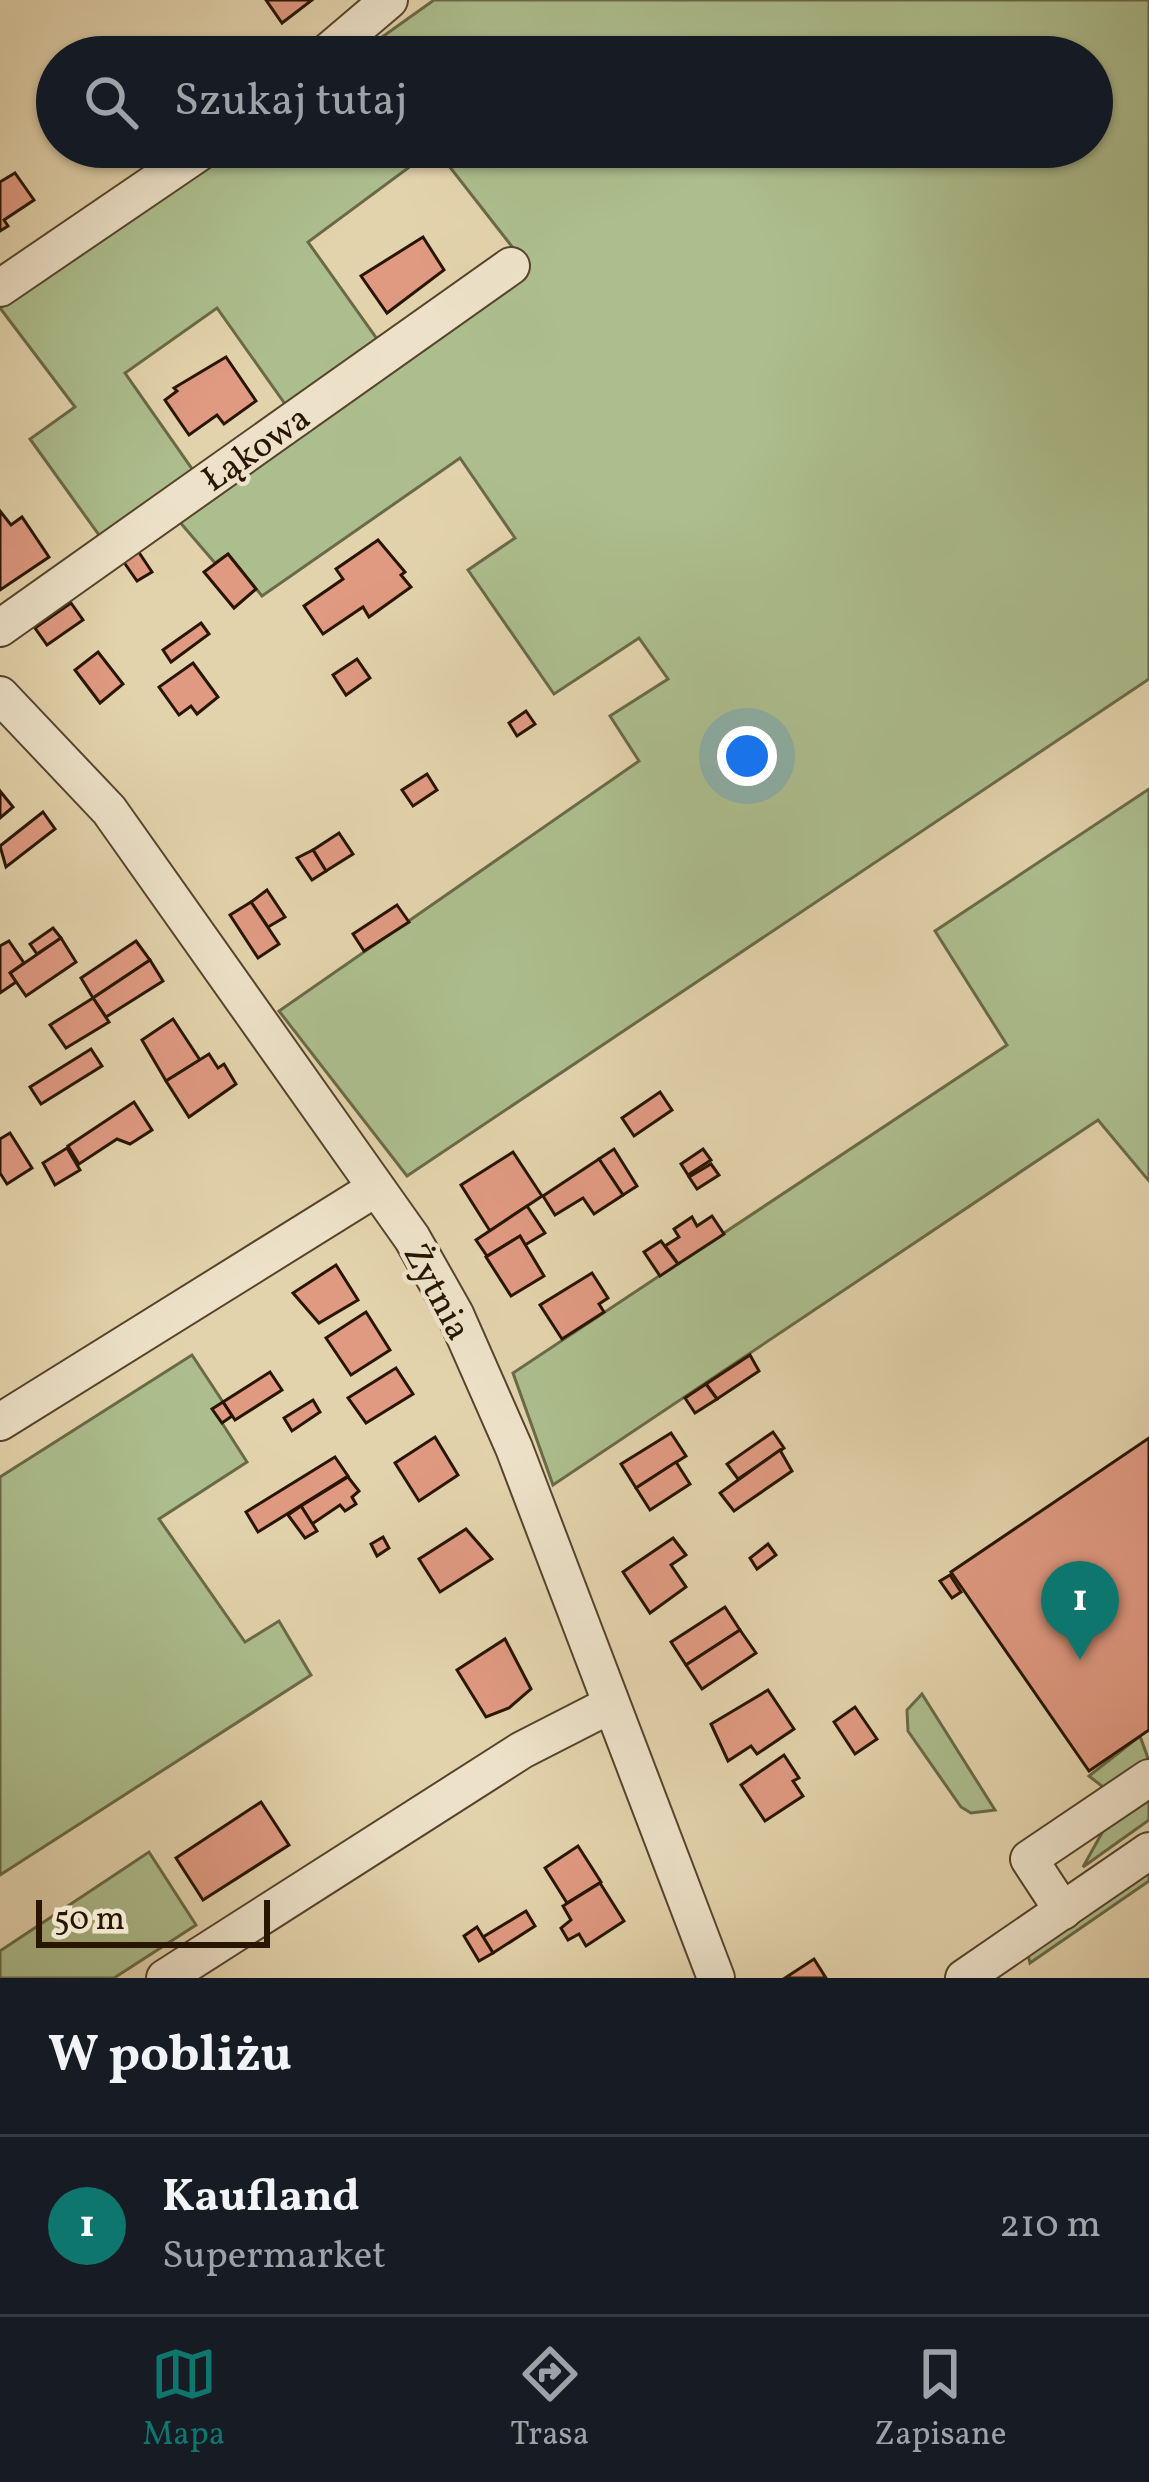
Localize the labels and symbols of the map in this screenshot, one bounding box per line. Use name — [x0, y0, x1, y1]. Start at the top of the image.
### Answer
street label: Łąkowa — [193, 395, 322, 506]
your location — [717, 726, 777, 786]
street label: Żytnia — [389, 1236, 482, 1350]
pin: 1 — [1041, 1561, 1119, 1660]
scale bar — [36, 1894, 270, 1947]

